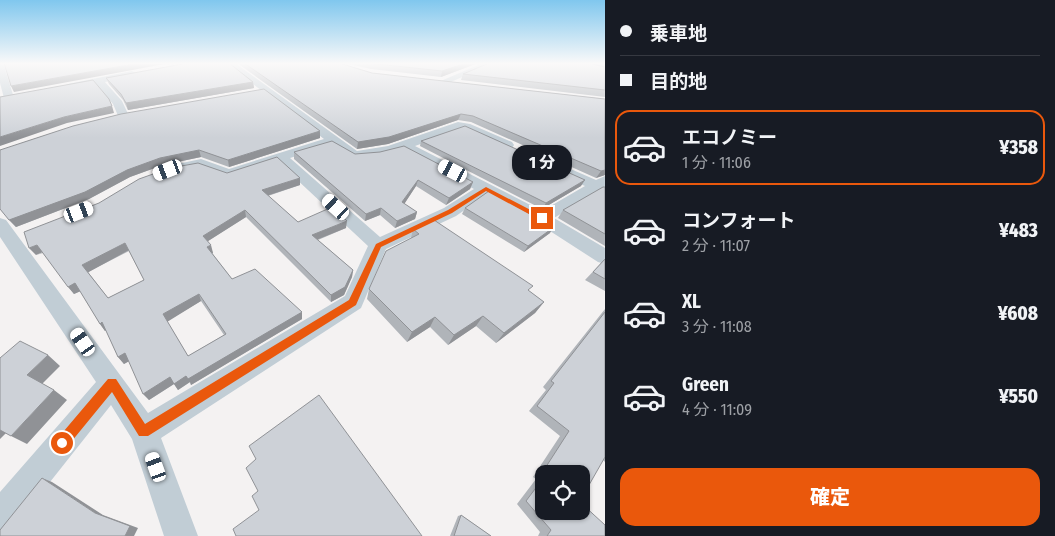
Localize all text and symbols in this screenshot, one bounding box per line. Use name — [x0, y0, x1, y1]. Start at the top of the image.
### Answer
text: 乗車地 — [650, 22, 707, 45]
text: 目的地 — [650, 70, 707, 93]
icon: car — [622, 125, 667, 170]
text: エコノミー — [682, 126, 777, 149]
text: ¥358 — [999, 136, 1038, 159]
callout: 1 分 — [512, 146, 572, 180]
text: 1 分 — [529, 153, 555, 172]
text: 1 分 · 11:06 — [682, 153, 751, 172]
car — [151, 158, 184, 182]
car — [436, 158, 469, 184]
car — [319, 191, 352, 223]
car — [62, 200, 95, 224]
route end — [531, 207, 553, 229]
icon: car — [622, 208, 667, 253]
text: コンフォート — [682, 209, 795, 232]
text: ¥483 — [999, 219, 1038, 242]
text: 2 分 · 11:07 — [682, 236, 750, 255]
text: XL — [682, 290, 701, 313]
icon: car — [622, 291, 667, 336]
text: ¥608 — [998, 302, 1038, 325]
text: 3 分 · 11:08 — [682, 317, 752, 336]
car — [68, 325, 97, 359]
text: Green — [682, 373, 729, 396]
icon: car — [622, 374, 667, 419]
text: ¥550 — [999, 385, 1038, 408]
text: 4 分 · 11:09 — [682, 400, 752, 419]
route start — [51, 432, 73, 454]
car — [143, 450, 168, 484]
map controls — [535, 465, 590, 520]
button: locate — [535, 465, 590, 520]
button: 確定 — [620, 468, 1040, 526]

